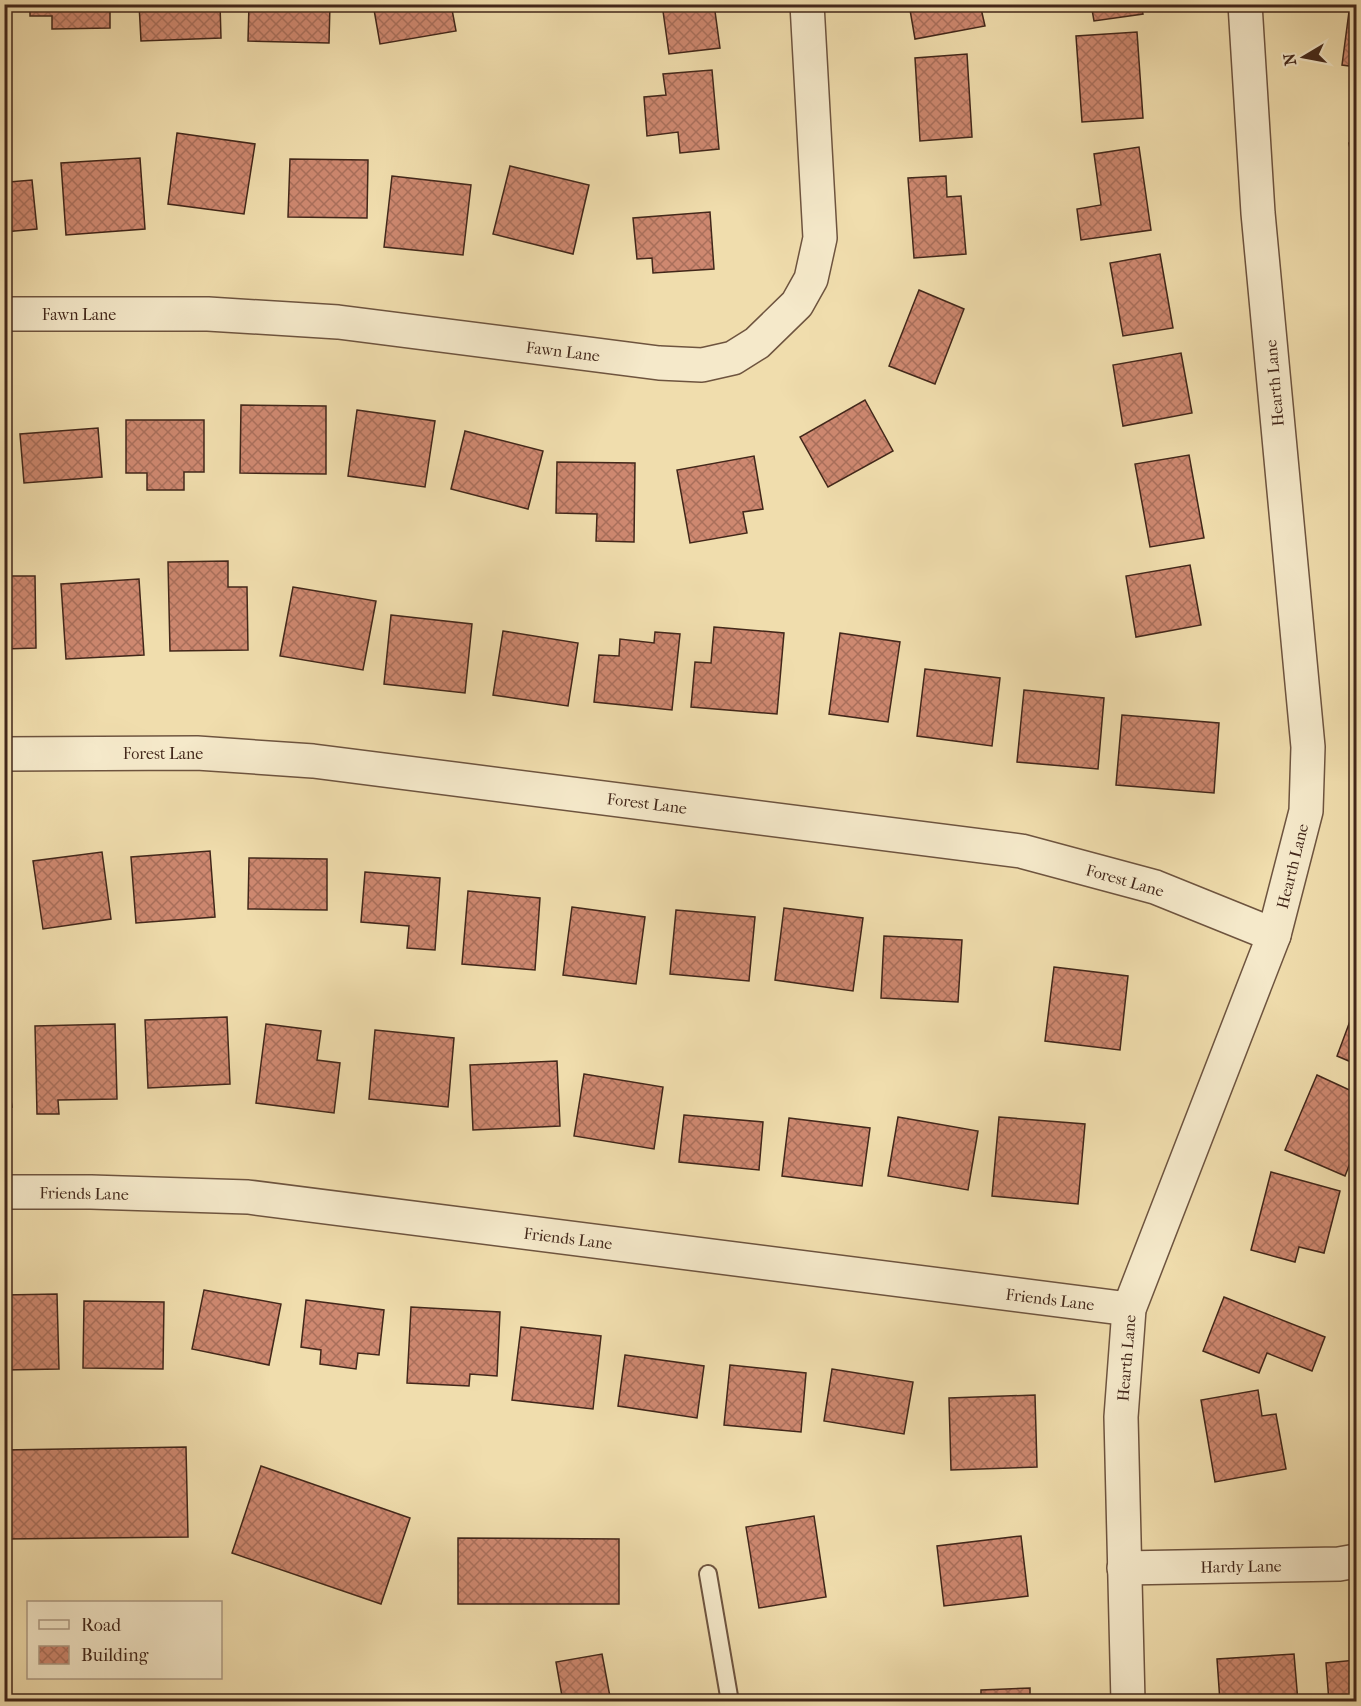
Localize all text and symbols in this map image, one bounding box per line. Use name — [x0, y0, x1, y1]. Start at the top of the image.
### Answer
north arrow — [1274, 27, 1334, 87]
text: N — [1279, 51, 1300, 67]
street label: Fawn Lane — [42, 305, 116, 324]
street label: Fawn Lane — [525, 338, 601, 365]
street label: Hearth Lane — [1261, 339, 1288, 427]
street label: Forest Lane — [123, 744, 203, 763]
street label: Forest Lane — [606, 789, 688, 818]
street label: Hearth Lane — [1273, 822, 1312, 911]
street label: Forest Lane — [1084, 860, 1166, 901]
street label: Friends Lane — [39, 1183, 129, 1204]
street label: Friends Lane — [522, 1224, 614, 1253]
street label: Friends Lane — [1004, 1285, 1096, 1314]
street label: Hearth Lane — [1113, 1314, 1140, 1402]
street label: Hardy Lane — [1200, 1556, 1282, 1577]
legend — [27, 1601, 222, 1679]
text: Road — [81, 1615, 121, 1636]
text: Building — [81, 1645, 149, 1666]

